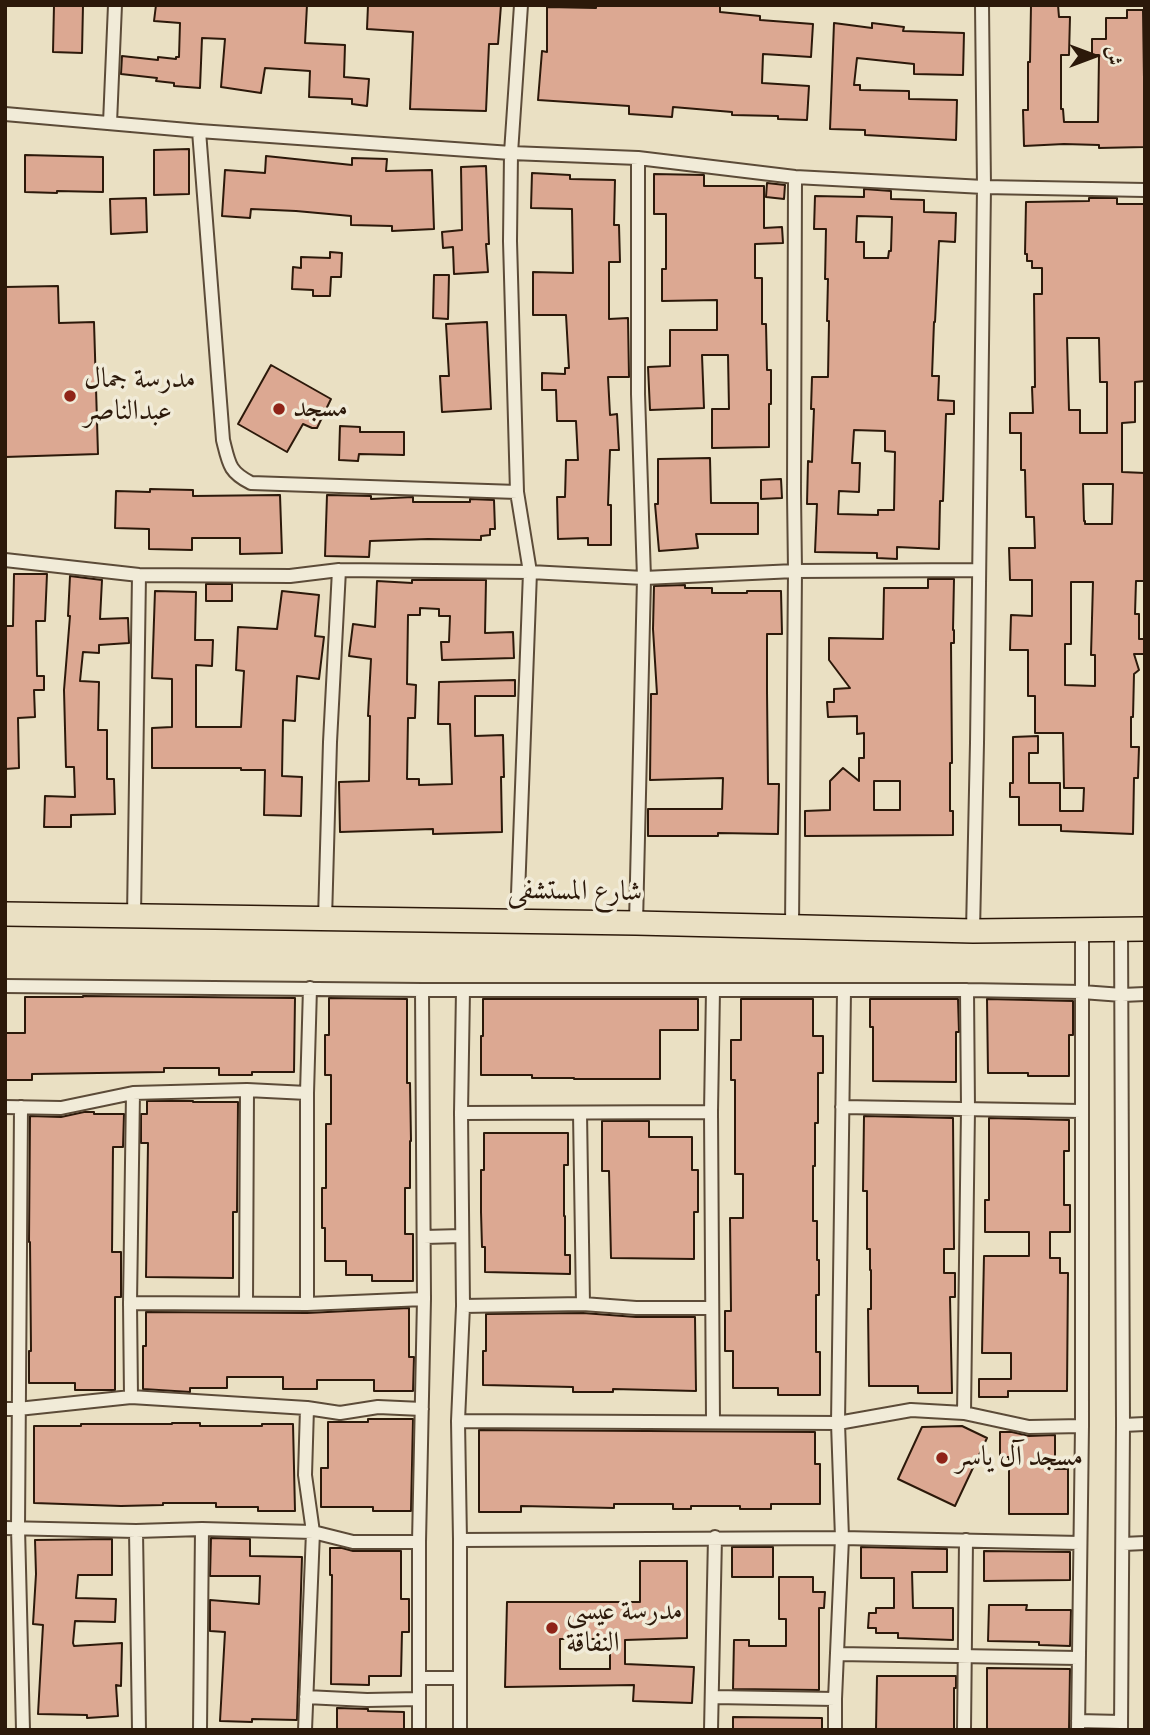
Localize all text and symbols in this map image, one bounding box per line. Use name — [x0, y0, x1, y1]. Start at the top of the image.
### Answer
north arrow — [1059, 21, 1129, 91]
text: ش — [1101, 47, 1129, 65]
place label: مدرسة جمال عبدالناصر — [84, 363, 196, 429]
marker: مدرسة جمال عبدالناصر — [62, 388, 78, 404]
place label: مسجد — [293, 392, 348, 426]
marker: مسجد — [271, 401, 287, 417]
street label: شارع المستشفى — [507, 874, 643, 910]
place label: مسجد آل ياسر — [956, 1441, 1083, 1475]
marker: مسجد آل ياسر — [934, 1450, 950, 1466]
place label: مدرسة عيسى النفاقة — [566, 1595, 683, 1661]
marker: مدرسة عيسى النفاقة — [544, 1620, 560, 1636]

